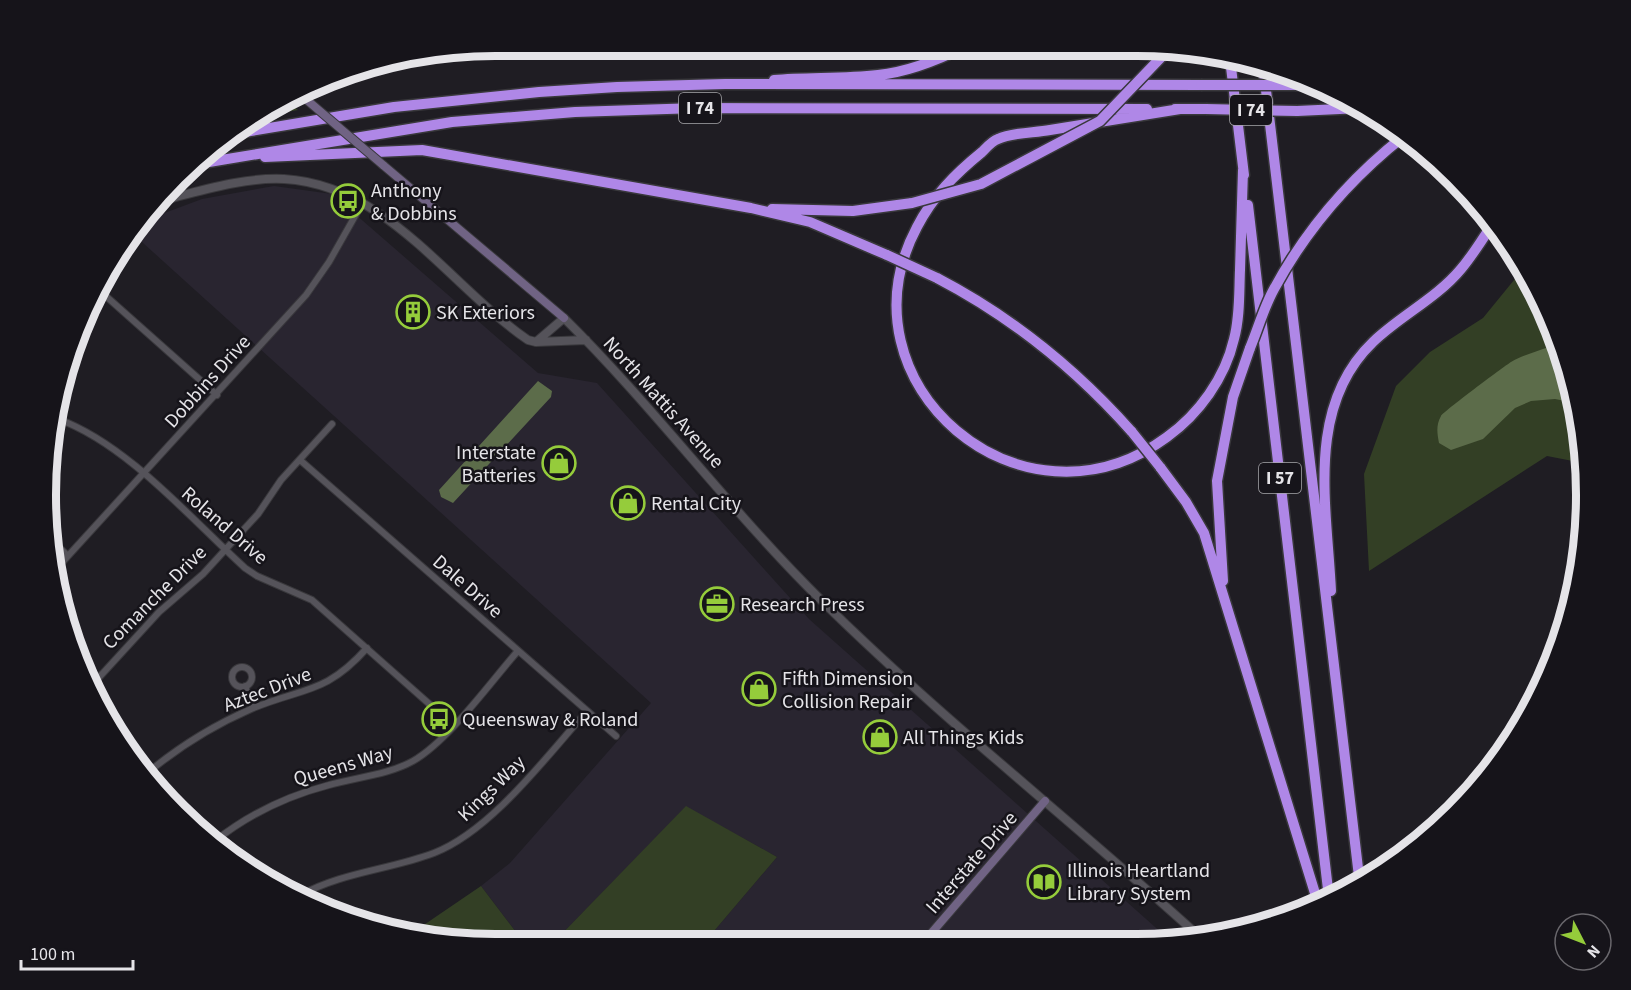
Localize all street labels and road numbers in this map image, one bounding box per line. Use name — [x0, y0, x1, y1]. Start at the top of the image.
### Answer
road number: I 74 — [679, 93, 721, 123]
road number: I 74 — [1230, 95, 1272, 125]
street label: Dobbins Drive — [158, 329, 257, 434]
street label: North Mattis Avenue — [596, 331, 730, 475]
road number: I 57 — [1259, 463, 1301, 493]
street label: Roland Drive — [175, 480, 274, 571]
street label: Comanche Drive — [96, 539, 213, 656]
street label: Dale Drive — [426, 548, 509, 625]
street label: Aztec Drive — [219, 660, 316, 720]
street label: Queens Way — [290, 738, 397, 793]
street label: Kings Way — [451, 749, 532, 828]
street label: Interstate Drive — [919, 805, 1024, 920]

